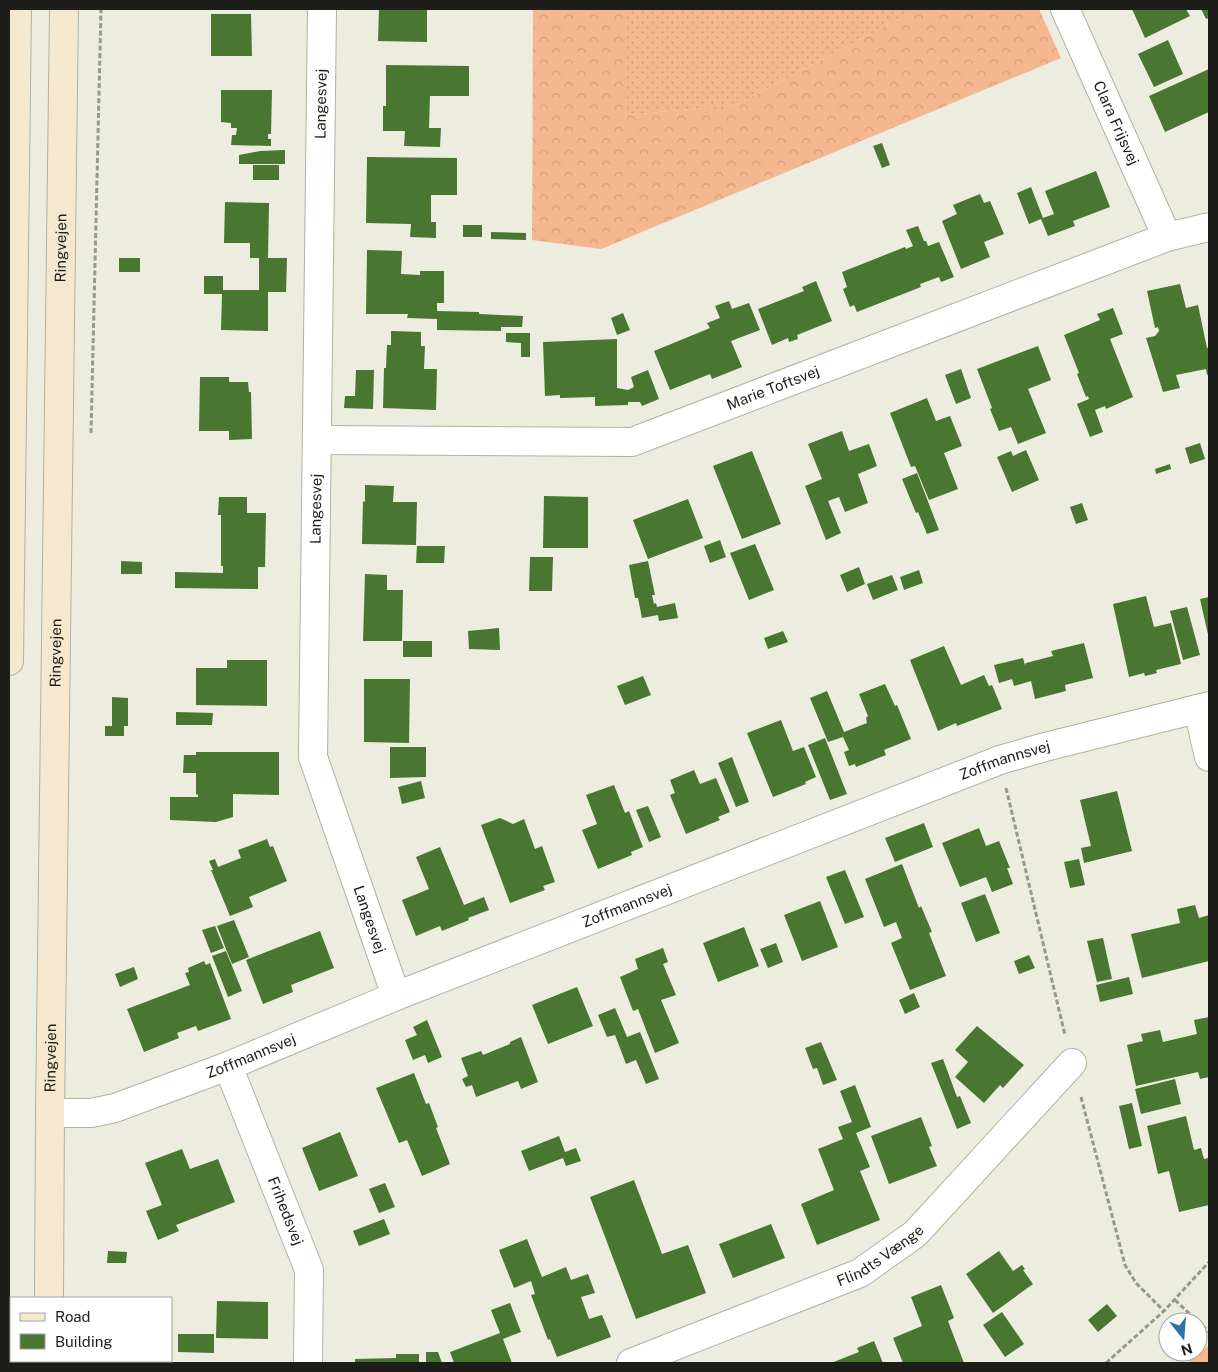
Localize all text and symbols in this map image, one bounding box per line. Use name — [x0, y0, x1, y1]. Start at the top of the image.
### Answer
street label: Langesvej — [311, 69, 330, 139]
street label: Clara Frijsvej — [1090, 78, 1143, 168]
street label: Ringvejen — [52, 214, 69, 283]
street label: Marie Toftsvej — [724, 362, 822, 413]
street label: Langesvej — [306, 474, 325, 544]
street label: Ringvejen — [46, 618, 64, 688]
street label: Zoffmannsvej — [957, 737, 1052, 783]
street label: Zoffmannsvej — [579, 880, 674, 931]
street label: Langesvej — [350, 883, 389, 955]
street label: Ringvejen — [41, 1023, 59, 1093]
street label: Zoffmannsvej — [204, 1030, 298, 1081]
street label: Frihedsvej — [265, 1174, 307, 1247]
street label: Flindts Vænge — [834, 1221, 927, 1289]
legend — [10, 1297, 172, 1362]
text: Road — [55, 1308, 91, 1325]
north arrow — [1158, 1312, 1208, 1362]
text: Building — [55, 1333, 113, 1350]
text: N — [1179, 1340, 1194, 1359]

